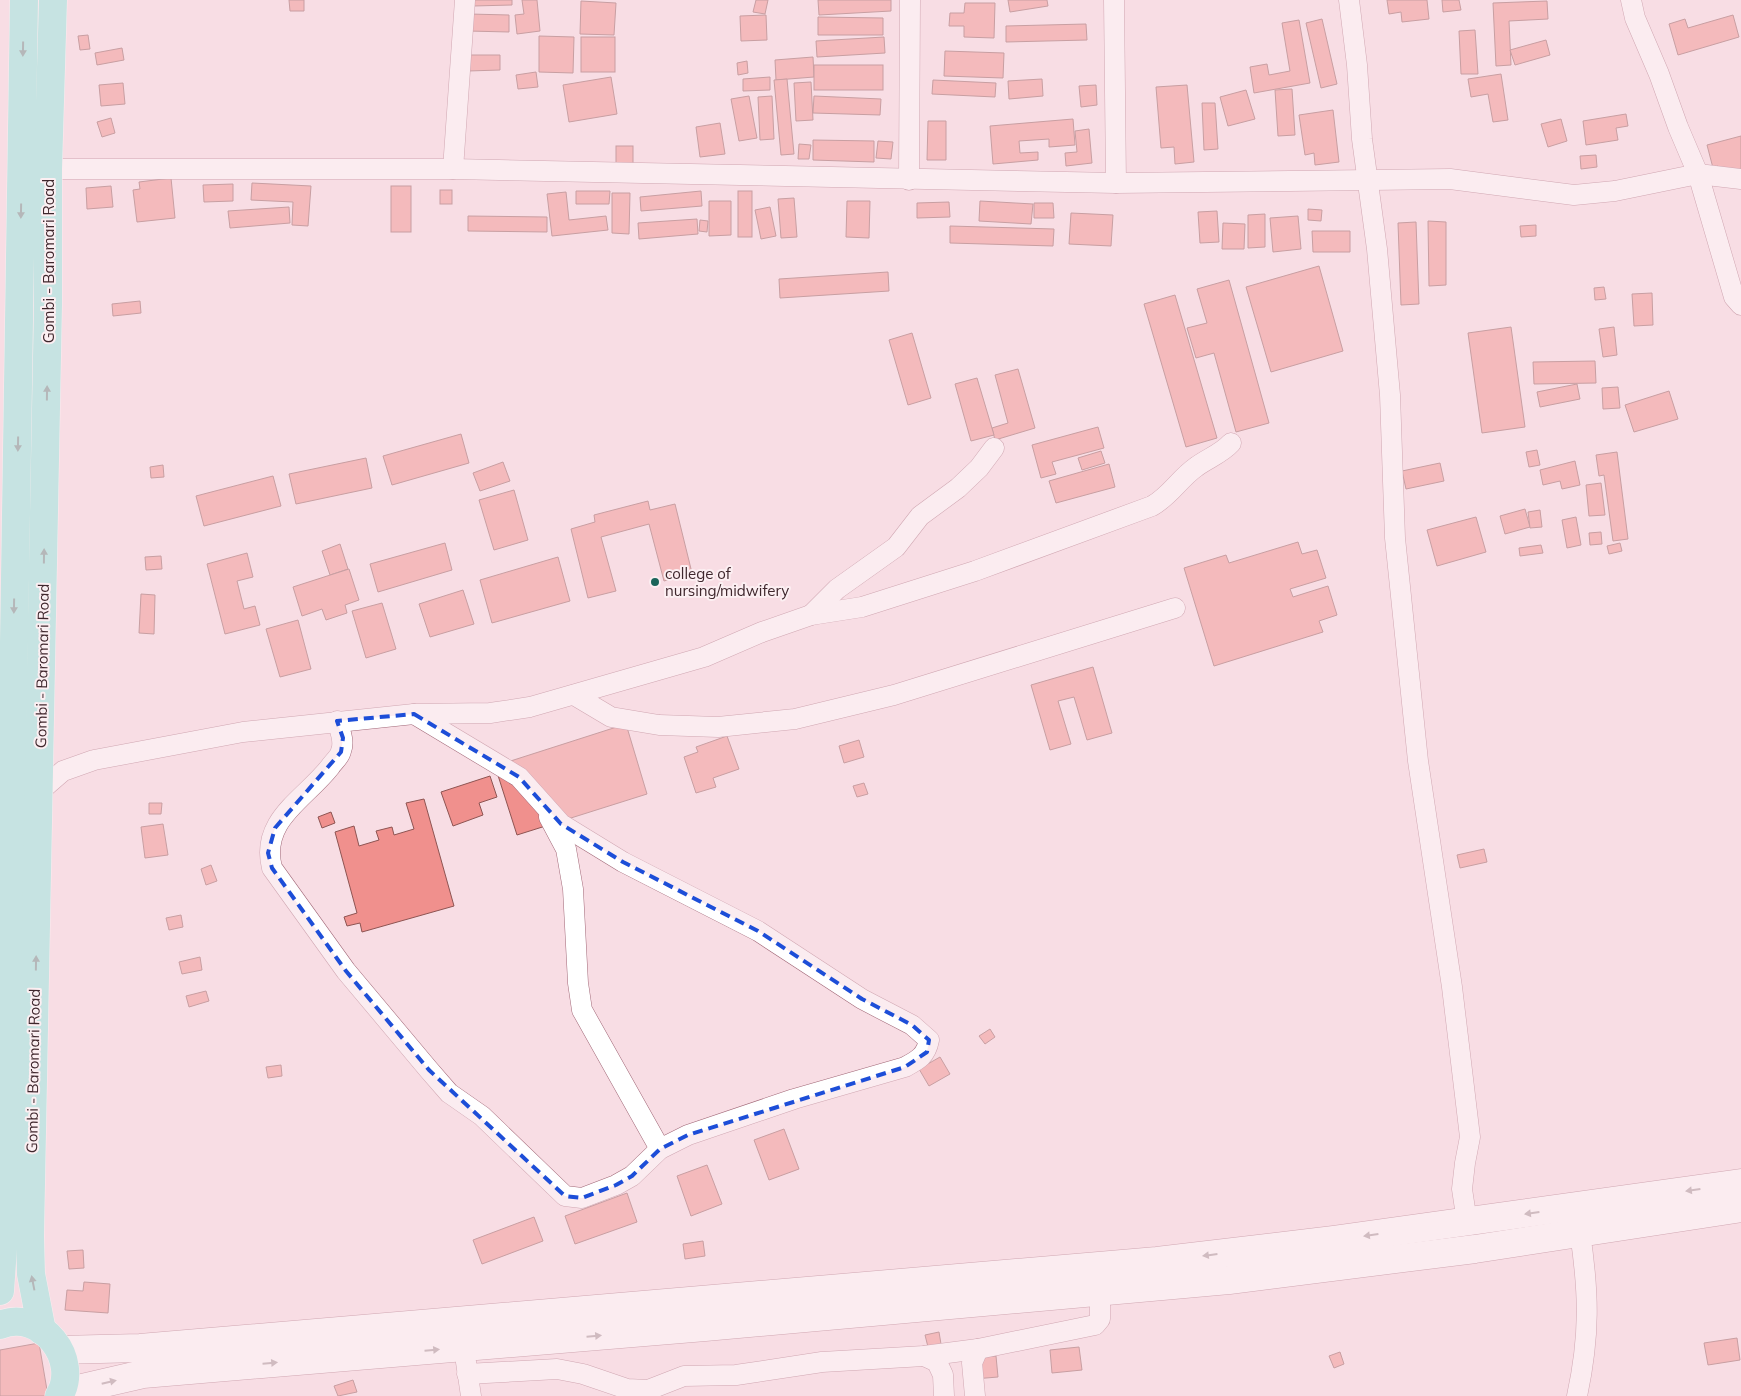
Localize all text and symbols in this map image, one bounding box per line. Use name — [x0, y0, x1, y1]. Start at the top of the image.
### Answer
one-way arrow — [19, 41, 27, 57]
street label: Gombi - Baromari Road — [39, 179, 58, 343]
one-way arrow — [17, 203, 25, 219]
one-way arrow — [43, 385, 51, 401]
one-way arrow — [14, 436, 22, 452]
one-way arrow — [40, 548, 48, 564]
place label: college of nursing/midwifery — [665, 564, 789, 600]
marker: college of nursing/midwifery — [649, 576, 661, 588]
street label: Gombi - Baromari Road — [31, 584, 53, 748]
one-way arrow — [10, 598, 18, 614]
one-way arrow — [32, 955, 40, 971]
street label: Gombi - Baromari Road — [22, 989, 44, 1153]
one-way arrow — [1684, 1186, 1700, 1194]
one-way arrow — [1524, 1209, 1540, 1217]
one-way arrow — [1363, 1232, 1379, 1240]
one-way arrow — [1201, 1251, 1217, 1259]
one-way arrow — [29, 1275, 37, 1291]
one-way arrow — [586, 1332, 602, 1340]
one-way arrow — [424, 1346, 440, 1354]
one-way arrow — [262, 1359, 278, 1367]
one-way arrow — [101, 1378, 116, 1386]

